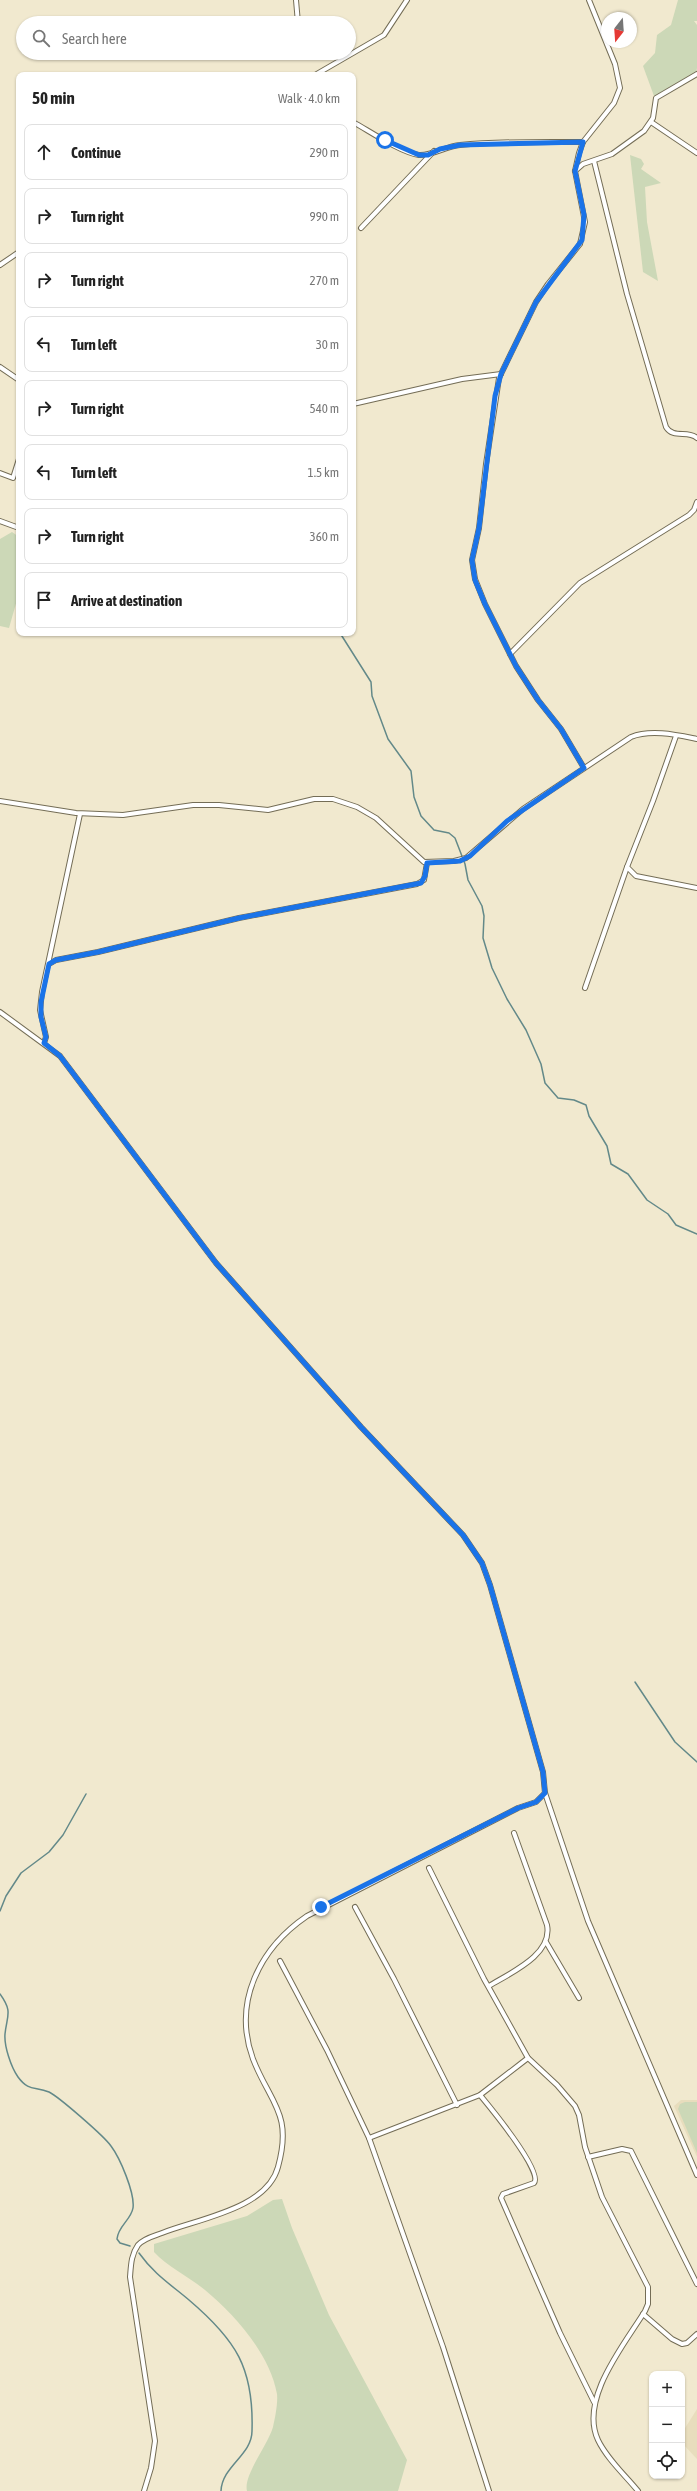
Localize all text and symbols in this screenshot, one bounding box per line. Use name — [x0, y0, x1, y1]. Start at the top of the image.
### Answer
north arrow — [601, 12, 637, 48]
search box — [16, 16, 356, 60]
icon: search — [30, 27, 52, 49]
text: Search here — [62, 30, 127, 47]
text: 50 min — [32, 88, 75, 108]
text: Walk · 4.0 km — [278, 91, 340, 106]
route start — [376, 131, 394, 149]
icon: ahead — [33, 141, 55, 163]
text: Continue — [71, 144, 121, 161]
text: 290 m — [310, 145, 339, 160]
icon: right — [33, 205, 55, 227]
text: Turn right — [71, 208, 124, 225]
text: 990 m — [310, 209, 339, 224]
icon: right — [33, 269, 55, 291]
text: Turn right — [71, 272, 124, 289]
text: 270 m — [310, 273, 339, 288]
icon: left — [33, 333, 55, 355]
text: Turn left — [71, 336, 117, 353]
text: 30 m — [316, 337, 339, 352]
icon: right — [33, 397, 55, 419]
text: Turn right — [71, 400, 124, 417]
text: 540 m — [310, 401, 339, 416]
icon: left — [33, 461, 55, 483]
text: Turn left — [71, 464, 117, 481]
text: 1.5 km — [308, 465, 339, 480]
icon: right — [33, 525, 55, 547]
text: Turn right — [71, 528, 124, 545]
text: 360 m — [310, 529, 339, 544]
icon: arrive — [33, 589, 55, 611]
text: Arrive at destination — [71, 592, 182, 609]
route end — [312, 1898, 330, 1916]
map controls — [649, 2371, 685, 2479]
button: + — [649, 2371, 685, 2407]
button: − — [649, 2407, 685, 2443]
button: locate — [649, 2443, 685, 2479]

